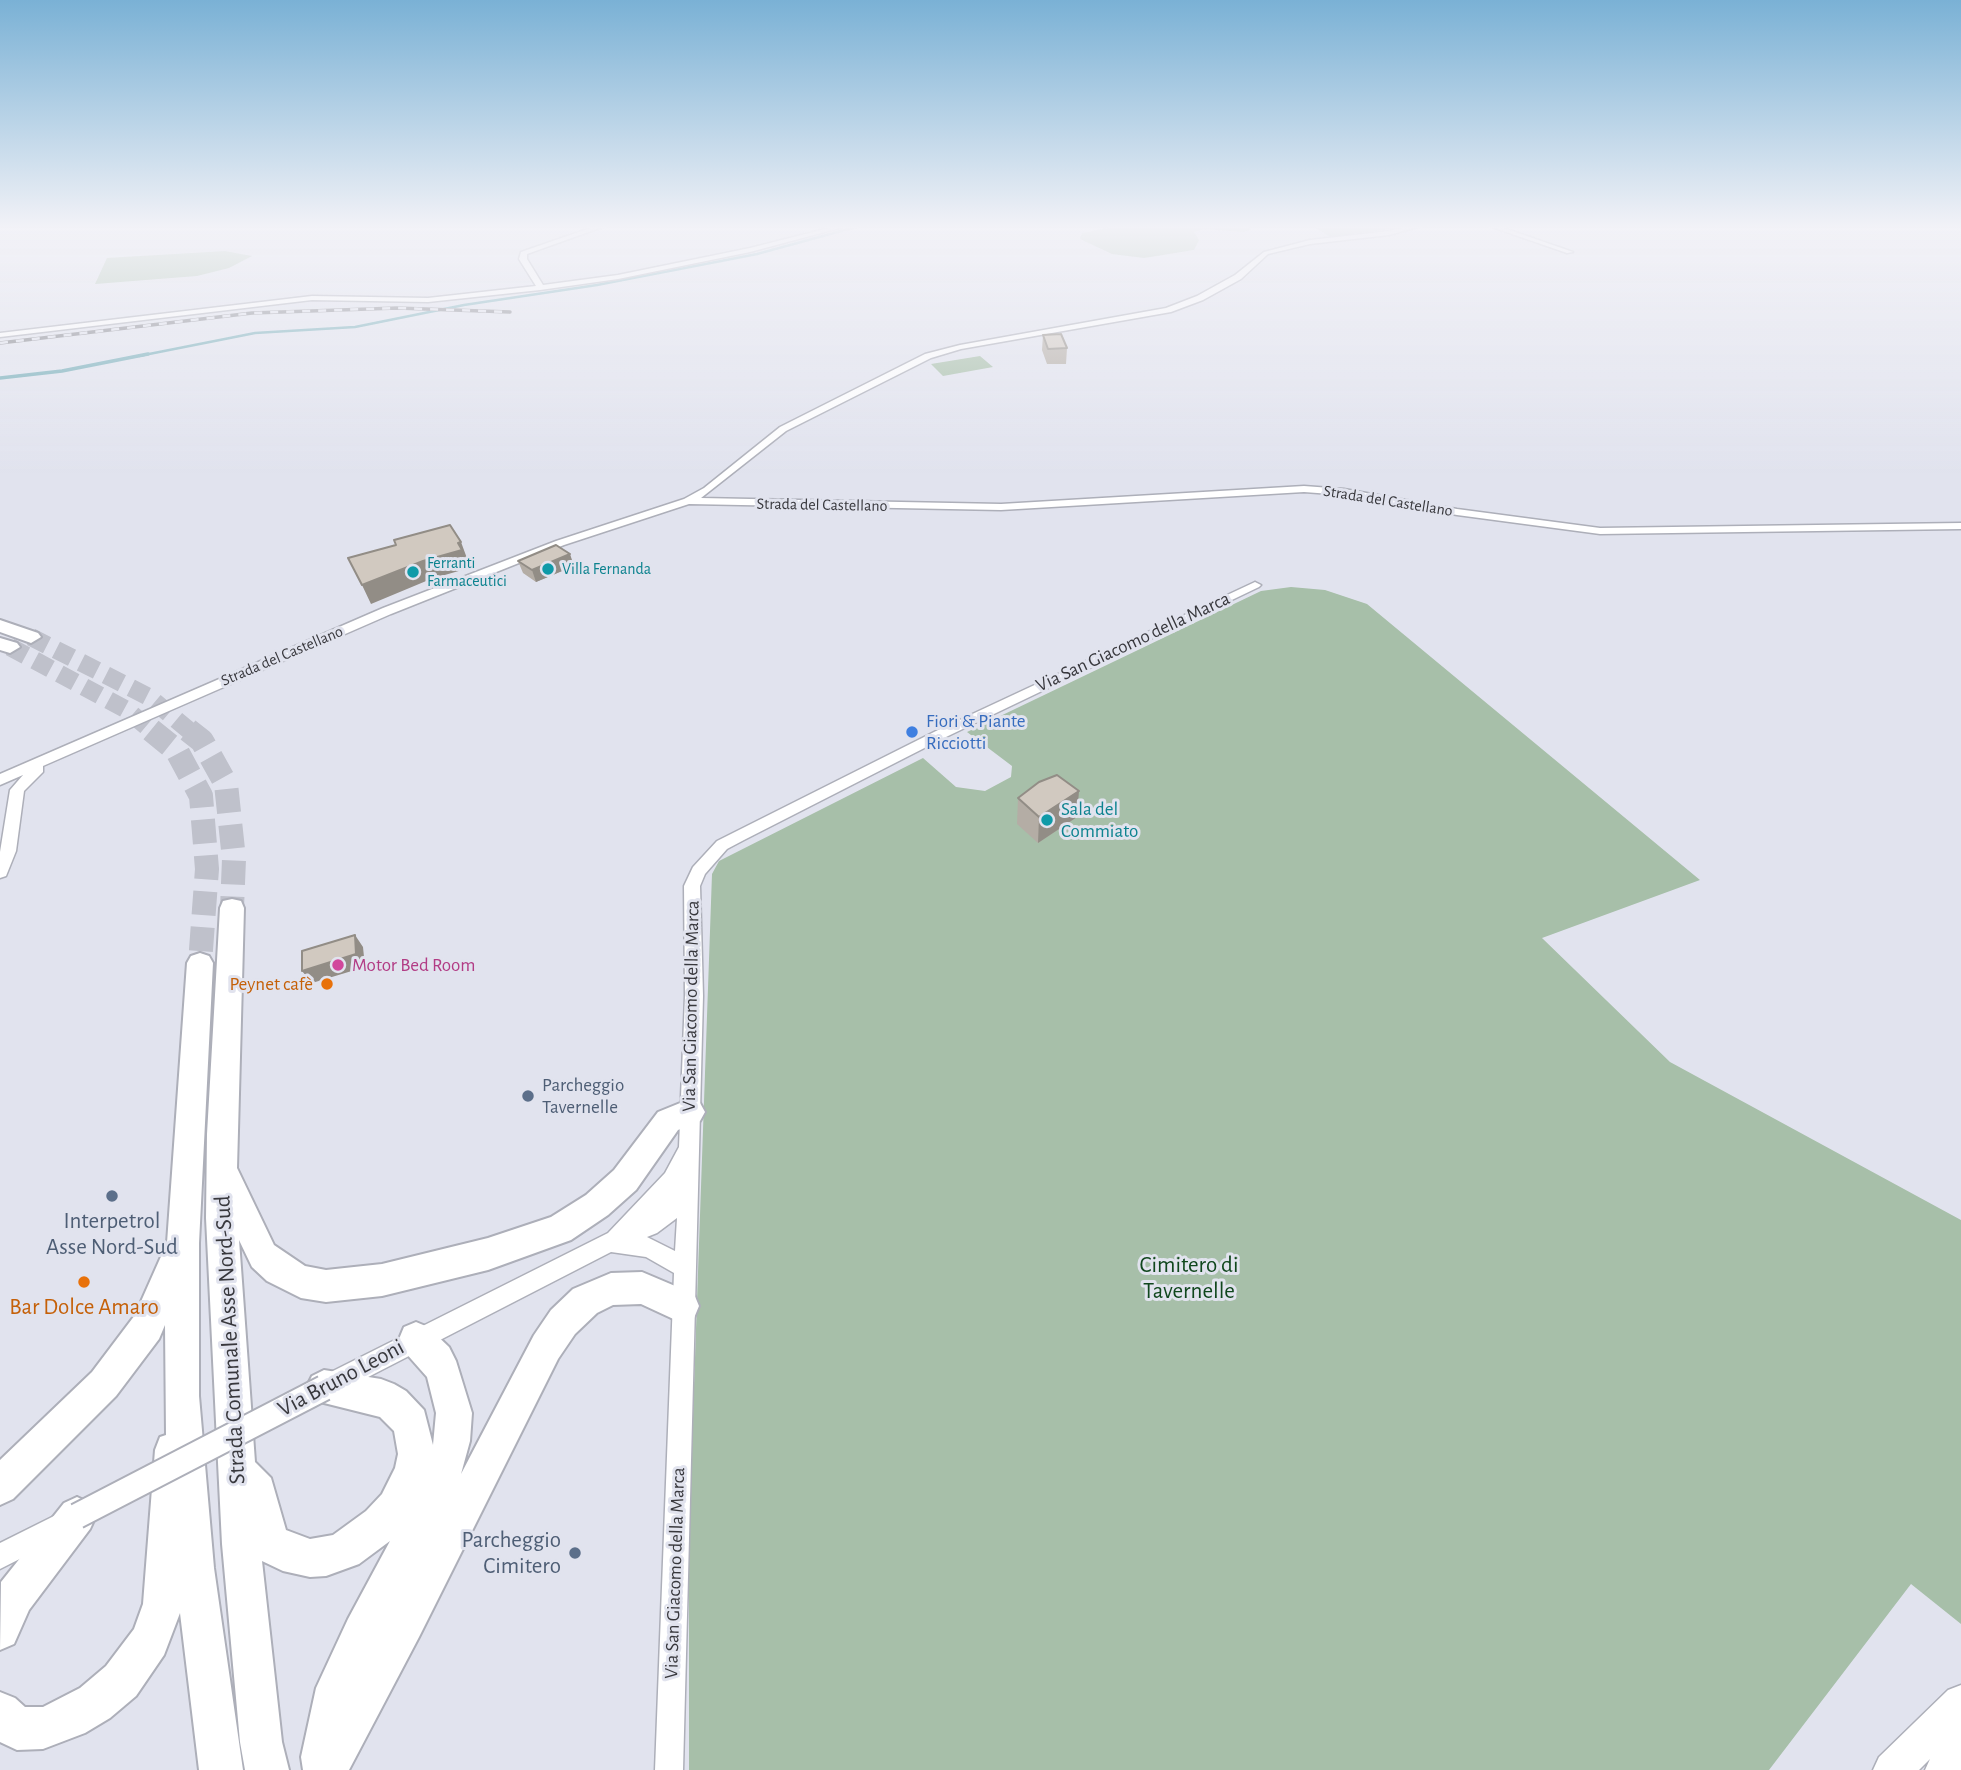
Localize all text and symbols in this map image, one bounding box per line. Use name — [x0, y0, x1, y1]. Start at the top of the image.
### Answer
street label: Strada del Castellano — [1322, 481, 1454, 521]
street label: Strada del Castellano — [756, 494, 888, 516]
place label: Ferranti Farmaceutici — [427, 553, 507, 591]
place label: Villa Fernanda — [562, 559, 651, 579]
marker: Villa Fernanda — [540, 561, 556, 577]
marker: Ferranti Farmaceutici — [405, 564, 421, 580]
street label: Via San Giacomo della Marca — [1032, 587, 1234, 697]
street label: Strada del Castellano — [218, 622, 346, 690]
place label: Fiori & Piante Ricciotti — [926, 710, 1026, 754]
marker: Fiori & Piante Ricciotti — [904, 724, 920, 740]
place label: Sala del Commiato — [1061, 798, 1138, 842]
marker: Sala del Commiato — [1039, 812, 1055, 828]
street label: Via San Giacomo della Marca — [678, 900, 704, 1112]
place label: Motor Bed Room — [352, 954, 475, 976]
marker: Motor Bed Room — [330, 957, 346, 973]
place label: Peynet cafè — [229, 973, 313, 995]
marker: Peynet cafè — [319, 976, 335, 992]
place label: Parcheggio Tavernelle — [542, 1074, 624, 1118]
marker: Parcheggio Tavernelle — [520, 1088, 536, 1104]
marker: Interpetrol Asse Nord-Sud — [104, 1188, 120, 1204]
street label: Strada Comunale Asse Nord-Sud — [209, 1195, 251, 1485]
place label: Interpetrol Asse Nord-Sud — [46, 1207, 178, 1261]
park label: Cimitero di Tavernelle — [1139, 1251, 1239, 1305]
marker: Bar Dolce Amaro — [76, 1274, 92, 1290]
place label: Bar Dolce Amaro — [9, 1293, 159, 1321]
street label: Via Bruno Leoni — [273, 1333, 409, 1423]
street label: Via San Giacomo della Marca — [660, 1467, 690, 1679]
place label: Parcheggio Cimitero — [461, 1526, 561, 1580]
marker: Parcheggio Cimitero — [567, 1545, 583, 1561]

